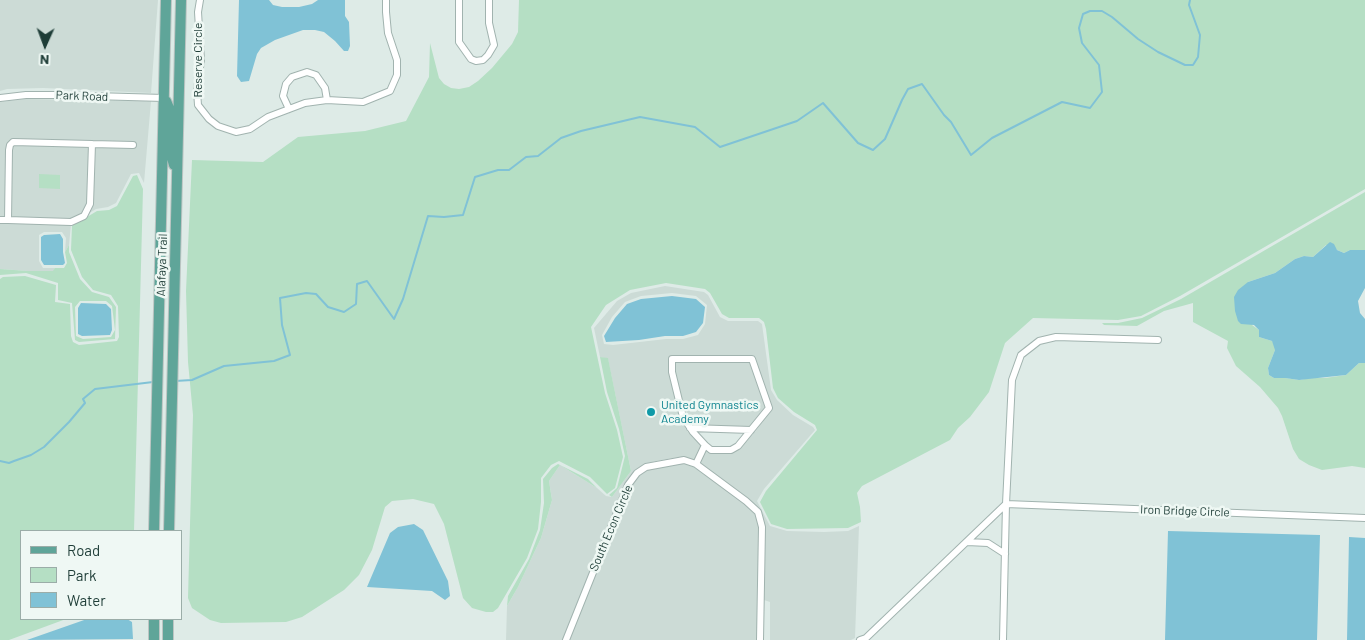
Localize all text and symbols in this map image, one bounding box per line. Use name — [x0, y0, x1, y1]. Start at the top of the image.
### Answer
north arrow — [20, 20, 70, 70]
street label: Reserve Circle — [191, 23, 205, 97]
text: N — [40, 52, 49, 69]
street label: Park Road — [56, 88, 108, 104]
street label: Alafaya Trail — [154, 233, 170, 297]
place label: United Gymnastics Academy — [661, 398, 758, 426]
marker: United Gymnastics Academy — [645, 406, 657, 418]
street label: South Econ Circle — [586, 483, 636, 573]
street label: Iron Bridge Circle — [1140, 502, 1230, 520]
legend — [20, 530, 182, 620]
text: Road — [67, 541, 100, 559]
text: Park — [67, 566, 96, 584]
text: Water — [67, 591, 106, 609]

